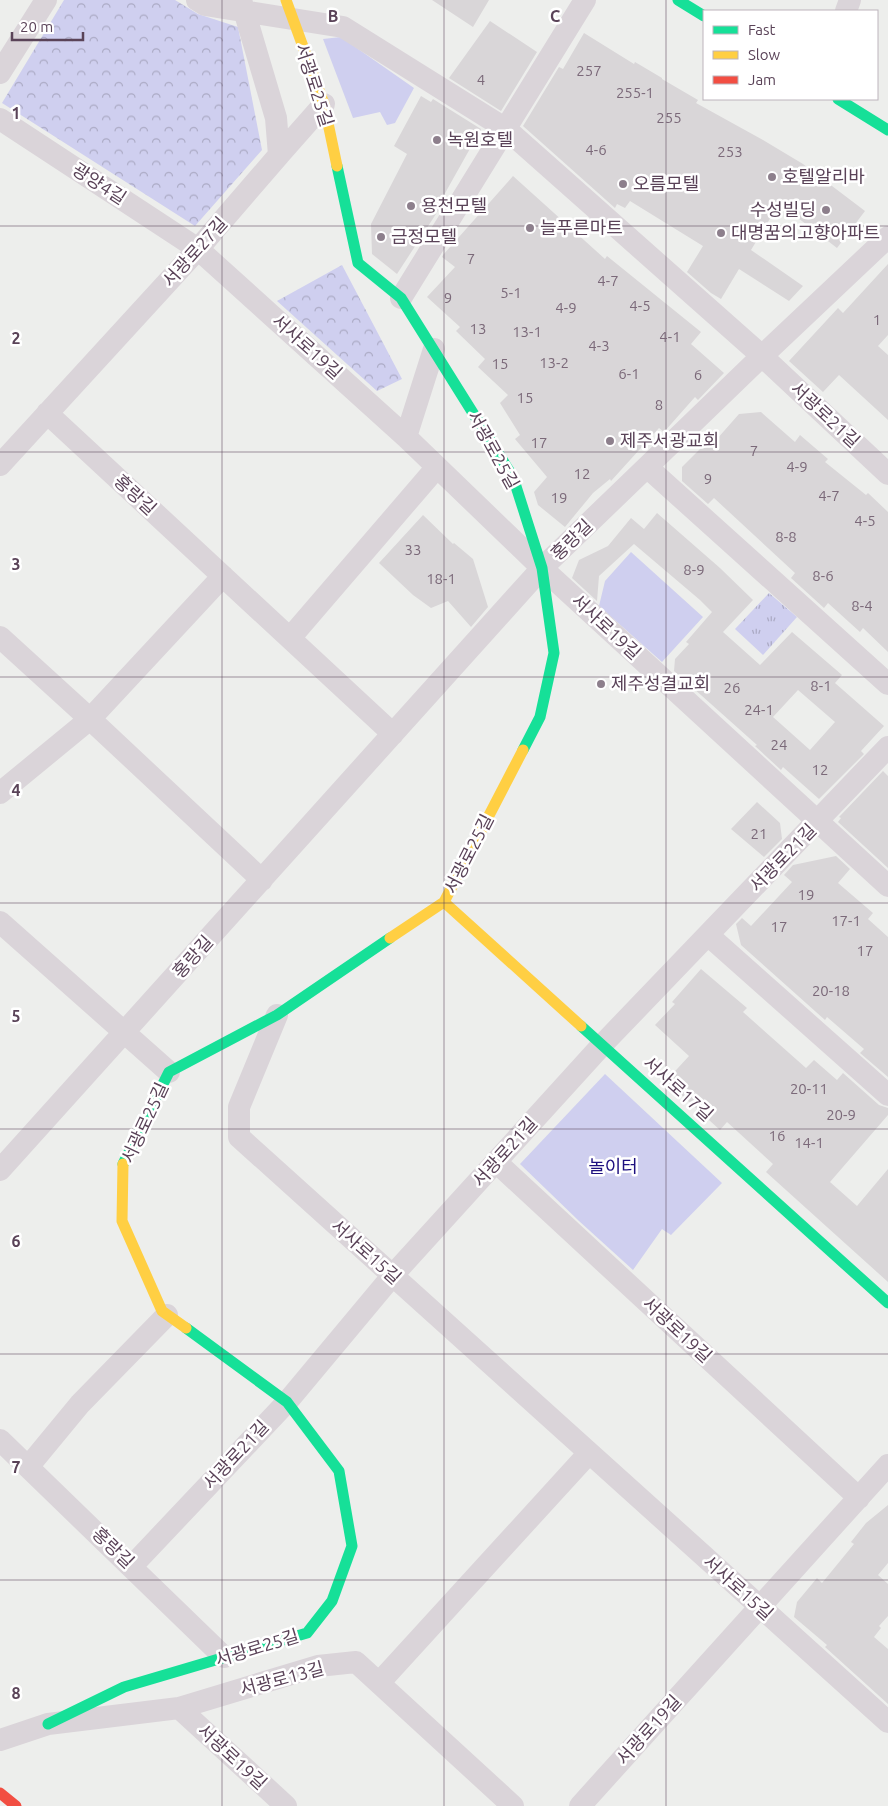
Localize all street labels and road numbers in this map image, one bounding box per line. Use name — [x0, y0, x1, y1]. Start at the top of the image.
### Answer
street label: 서광로25길 — [292, 40, 338, 129]
street label: 광양4길 — [69, 158, 130, 208]
street label: 서광로27길 — [158, 212, 231, 290]
street label: 서사로19길 — [269, 310, 347, 383]
street label: 서광로21길 — [787, 377, 864, 451]
street label: 서광로25길 — [464, 407, 524, 492]
street label: 홍랑길 — [111, 470, 161, 519]
street label: 홍랑길 — [546, 515, 596, 564]
street label: 서사로19길 — [568, 589, 645, 663]
street label: 서광로25길 — [440, 810, 497, 897]
street label: 서광로21길 — [745, 819, 820, 895]
street label: 홍랑길 — [168, 931, 216, 981]
street label: 서사로17길 — [640, 1052, 718, 1125]
street label: 서광로25길 — [117, 1079, 171, 1166]
street label: 서광로21길 — [468, 1112, 541, 1190]
street label: 서사로15길 — [328, 1215, 406, 1288]
street label: 서광로19길 — [639, 1292, 716, 1366]
street label: 서광로21길 — [198, 1416, 272, 1493]
street label: 홍랑길 — [89, 1523, 139, 1572]
street label: 서사로15길 — [700, 1551, 778, 1624]
street label: 서광로25길 — [212, 1625, 301, 1669]
street label: 서광로13길 — [237, 1657, 326, 1699]
street label: 서광로19길 — [612, 1690, 685, 1768]
street label: 서광로19길 — [194, 1719, 271, 1793]

